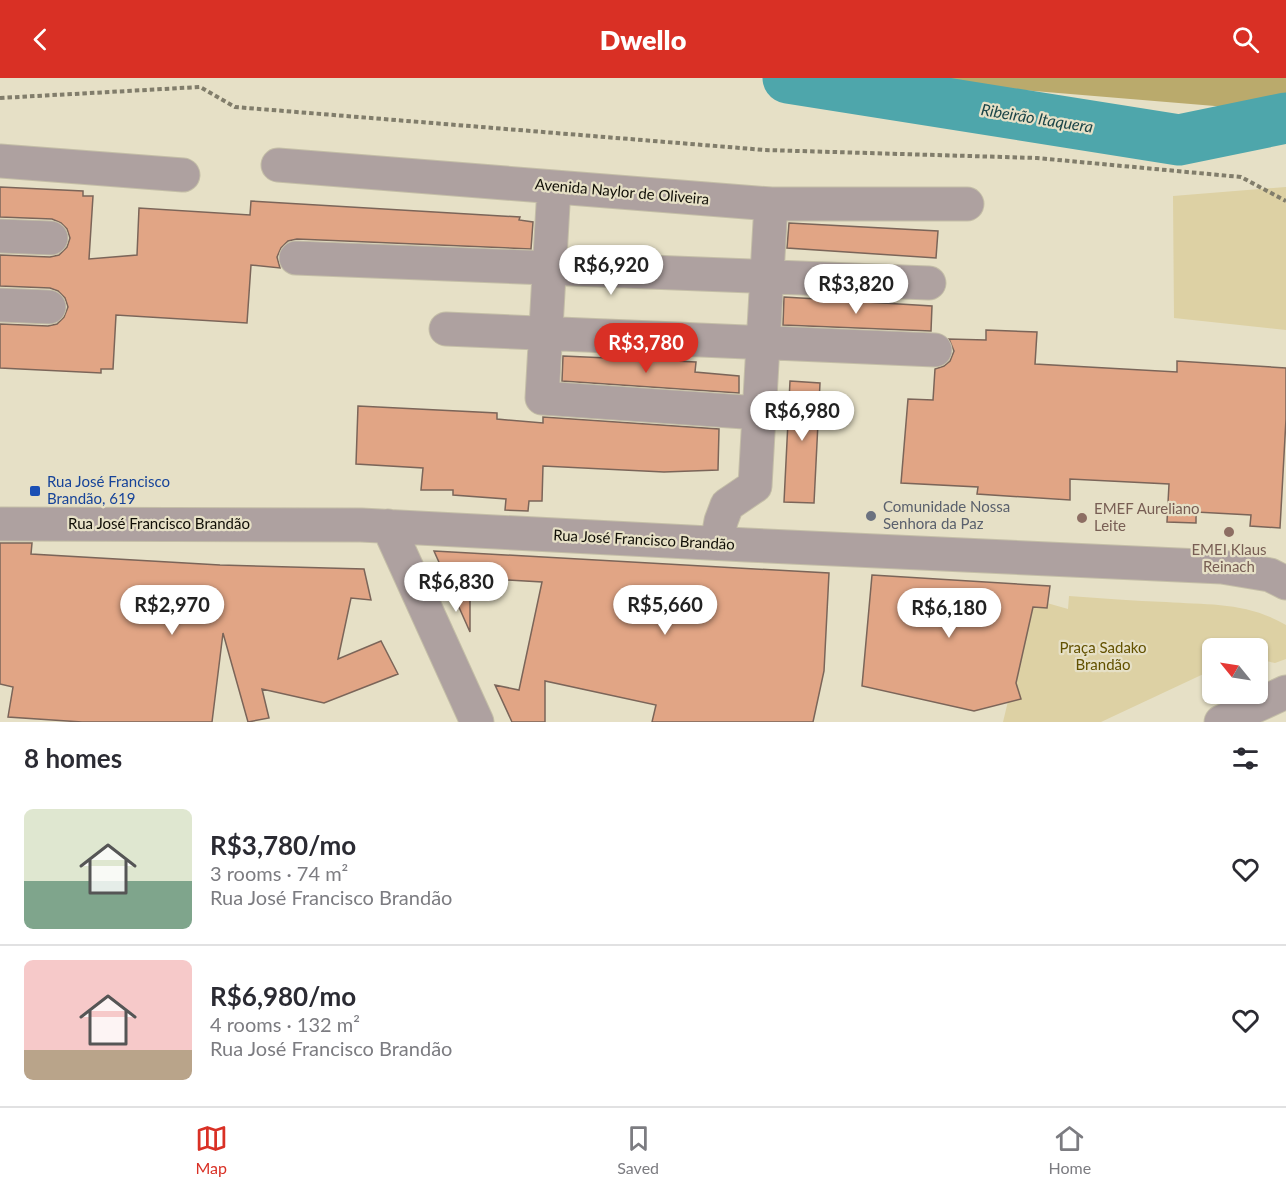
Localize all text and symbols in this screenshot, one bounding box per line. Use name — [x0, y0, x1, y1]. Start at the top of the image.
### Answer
icon: back — [24, 23, 57, 56]
text: Dwello — [600, 23, 686, 56]
icon: search — [1229, 23, 1262, 56]
water label: Ribeirão Itaquera — [980, 99, 1094, 136]
street label: Avenida Naylor de Oliveira — [534, 174, 710, 208]
pin: R$6,920 — [556, 245, 666, 296]
text: R$6,920 — [573, 252, 649, 276]
pin: R$3,820 — [801, 264, 911, 315]
text: R$3,820 — [818, 271, 894, 295]
pin: R$3,780 — [591, 323, 701, 374]
text: R$3,780 — [608, 330, 684, 354]
pin: R$6,980 — [747, 391, 857, 442]
text: R$6,980 — [764, 398, 840, 422]
place label: Rua José Francisco Brandão, 619 — [47, 472, 170, 507]
marker: Rua José Francisco Brandão, 619 — [28, 484, 42, 498]
place label: Comunidade Nossa Senhora da Paz — [883, 497, 1010, 532]
place label: EMEF Aureliano Leite — [1094, 499, 1200, 534]
marker: Comunidade Nossa Senhora da Paz — [864, 509, 878, 523]
marker: EMEF Aureliano Leite — [1075, 511, 1089, 525]
street label: Rua José Francisco Brandão — [68, 514, 250, 532]
street label: Rua José Francisco Brandão — [553, 525, 735, 553]
marker: EMEI Klaus Reinach — [1222, 525, 1236, 539]
place label: EMEI Klaus Reinach — [1191, 540, 1267, 575]
pin: R$6,830 — [401, 562, 511, 613]
text: R$6,830 — [418, 569, 494, 593]
pin: R$2,970 — [117, 585, 227, 636]
pin: R$5,660 — [610, 585, 720, 636]
pin: R$6,180 — [894, 588, 1004, 639]
text: R$2,970 — [134, 592, 210, 616]
text: R$5,660 — [627, 592, 703, 616]
text: R$6,180 — [911, 595, 987, 619]
park label: Praça Sadako Brandão — [1059, 638, 1147, 673]
north arrow — [1202, 638, 1268, 704]
map controls — [1202, 638, 1268, 704]
text: 8 homes — [24, 742, 122, 774]
icon: filters — [1229, 742, 1262, 775]
text: R$3,780/mo — [210, 829, 356, 861]
icon: home — [72, 833, 144, 905]
icon: heart — [1229, 853, 1262, 886]
text: 3 rooms · 74 m² — [210, 861, 348, 885]
text: Rua José Francisco Brandão — [210, 885, 452, 909]
text: R$6,980/mo — [210, 980, 356, 1012]
icon: home — [72, 984, 144, 1056]
icon: heart — [1229, 1004, 1262, 1037]
text: 4 rooms · 132 m² — [210, 1012, 360, 1036]
text: Rua José Francisco Brandão — [210, 1036, 452, 1060]
tab: Map — [195, 1122, 228, 1177]
tab: Saved — [617, 1122, 659, 1177]
tab: Home — [1049, 1122, 1091, 1177]

